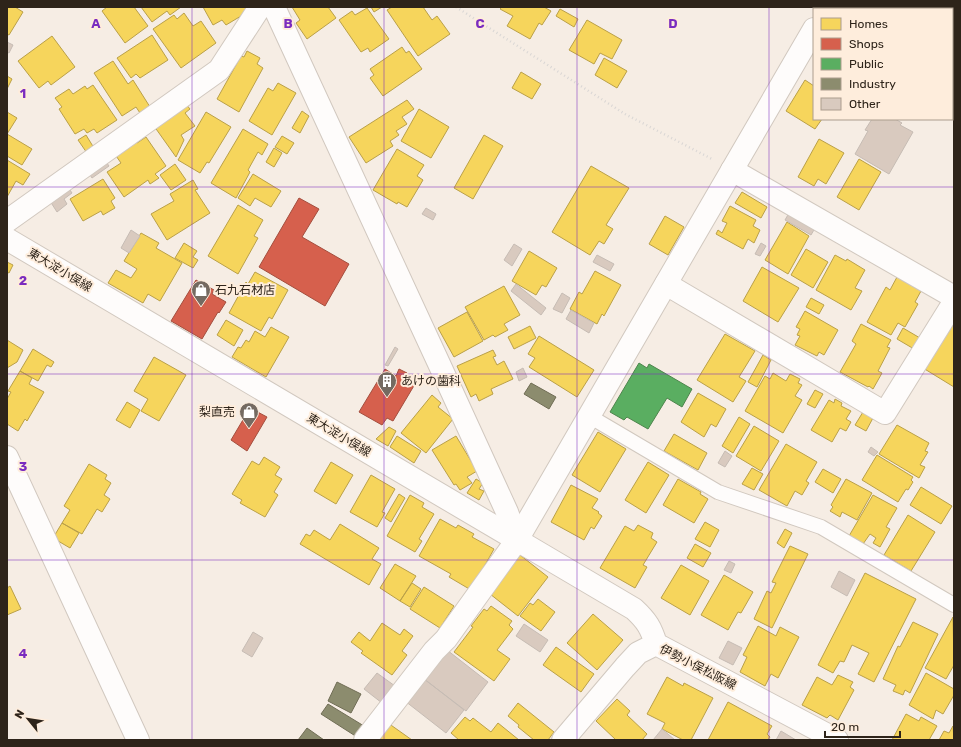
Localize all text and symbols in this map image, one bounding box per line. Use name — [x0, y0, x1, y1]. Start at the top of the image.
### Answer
legend — [813, 8, 953, 120]
text: A — [91, 16, 101, 31]
text: B — [283, 16, 293, 31]
text: C — [475, 16, 485, 31]
text: D — [668, 16, 678, 31]
text: Homes — [849, 17, 888, 31]
text: Shops — [849, 37, 884, 51]
text: Public — [849, 57, 884, 71]
text: Industry — [849, 77, 896, 91]
text: 1 — [20, 86, 26, 101]
text: Other — [849, 97, 881, 111]
street label: 東大淀小俣線 — [26, 245, 94, 295]
text: 2 — [19, 273, 27, 288]
shop icon: 石九石材店 — [190, 279, 212, 307]
place label: 石九石材店 — [215, 283, 275, 297]
building icon: あけの歯科 — [376, 370, 398, 398]
place label: あけの歯科 — [401, 374, 461, 388]
shop icon: 梨直売 — [238, 401, 260, 429]
place label: 梨直売 — [199, 405, 235, 419]
street label: 東大淀小俣線 — [305, 410, 373, 460]
text: 3 — [19, 459, 28, 474]
street label: 伊勢小俣松阪線 — [657, 642, 739, 692]
text: 4 — [19, 646, 28, 661]
north arrow — [8, 699, 48, 739]
text: N — [12, 708, 27, 721]
scale bar — [825, 713, 900, 739]
text: 20 m — [831, 720, 859, 734]

